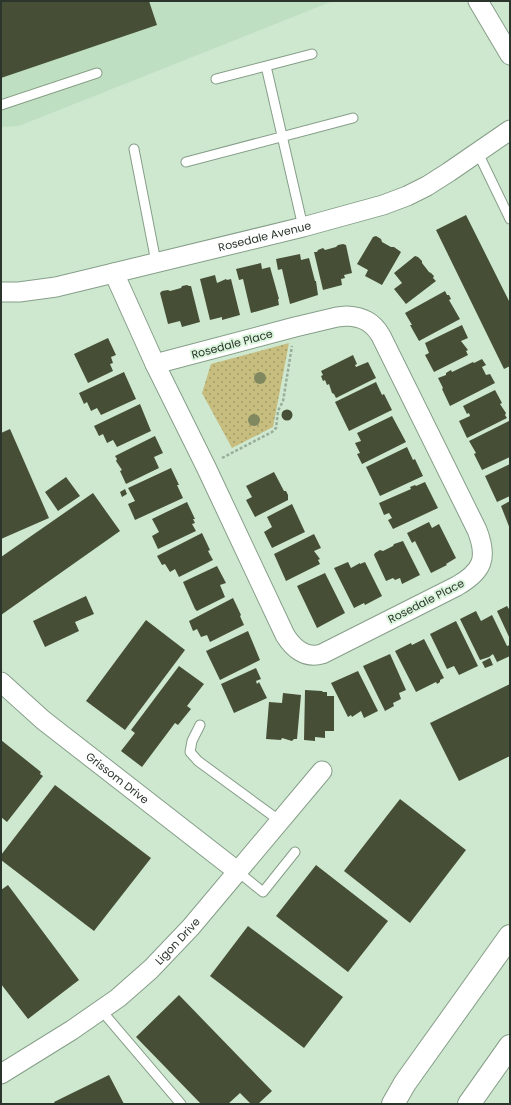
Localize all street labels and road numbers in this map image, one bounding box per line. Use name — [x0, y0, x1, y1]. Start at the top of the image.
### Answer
street label: Rosedale Avenue — [217, 217, 313, 255]
street label: Rosedale Place — [190, 325, 275, 363]
street label: Rosedale Place — [385, 575, 467, 627]
street label: Grissom Drive — [83, 748, 152, 808]
street label: Ligon Drive — [151, 914, 204, 968]

